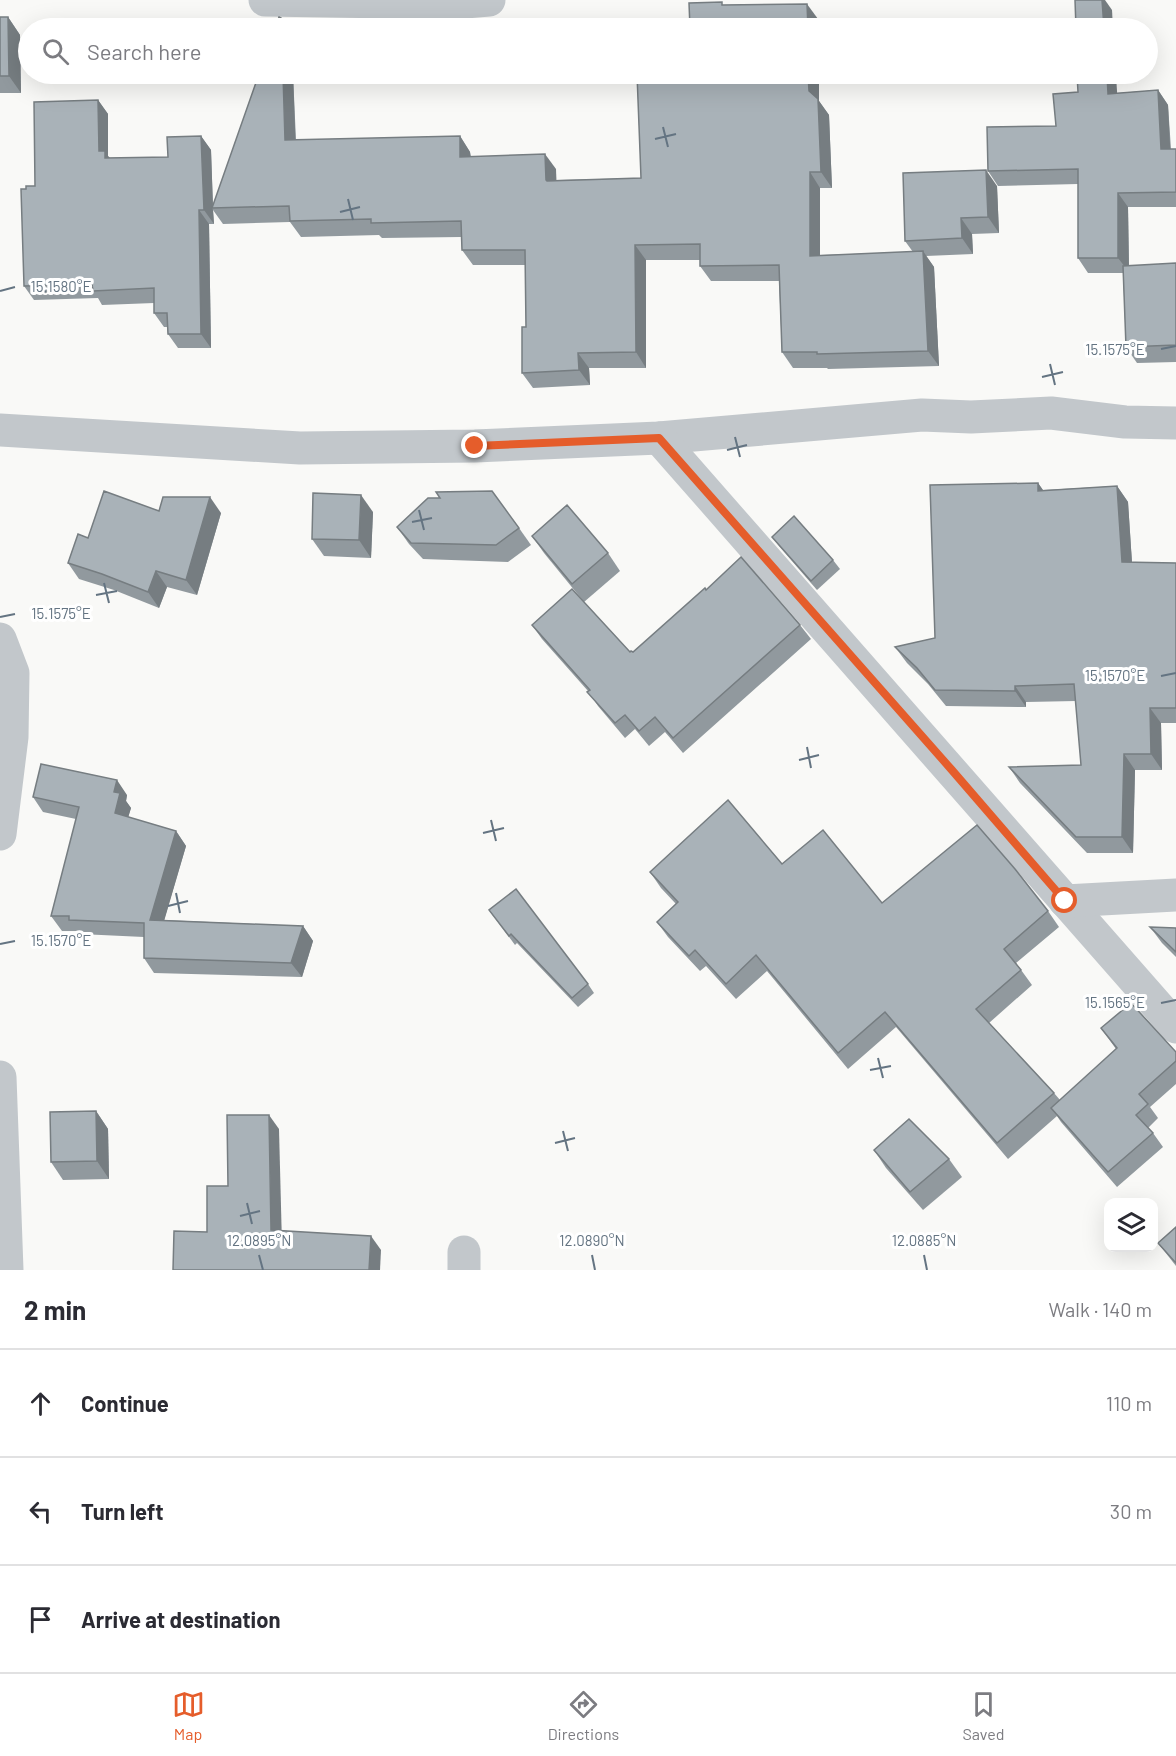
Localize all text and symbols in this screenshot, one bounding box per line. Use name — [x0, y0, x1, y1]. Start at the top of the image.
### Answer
search box — [18, 18, 1158, 84]
icon: search — [39, 35, 72, 68]
text: Search here — [87, 38, 201, 64]
text: 15.1580°E — [30, 277, 92, 295]
text: 15.1575°E — [1085, 340, 1145, 358]
route end — [461, 432, 487, 458]
text: 15.1575°E — [31, 604, 91, 622]
text: 15.1570°E — [1085, 666, 1145, 684]
route start — [1051, 887, 1077, 913]
text: 15.1570°E — [31, 931, 91, 949]
text: 15.1565°E — [1085, 993, 1145, 1011]
map controls — [1104, 1198, 1158, 1252]
button: layers — [1104, 1198, 1158, 1252]
text: 12.0895°N — [227, 1231, 291, 1249]
text: 12.0890°N — [559, 1231, 625, 1249]
text: 12.0885°N — [892, 1231, 956, 1249]
text: 2 min — [24, 1294, 86, 1325]
text: Walk · 140 m — [1048, 1297, 1152, 1321]
icon: ahead — [24, 1387, 57, 1420]
text: Continue — [81, 1390, 169, 1416]
text: 110 m — [1106, 1391, 1152, 1415]
icon: left — [24, 1495, 57, 1528]
text: Turn left — [81, 1498, 164, 1524]
text: 30 m — [1110, 1499, 1152, 1523]
icon: arrive — [24, 1603, 57, 1636]
text: Arrive at destination — [81, 1606, 280, 1632]
tab: Map — [172, 1688, 205, 1743]
tab: Directions — [548, 1688, 619, 1743]
tab: Saved — [962, 1688, 1004, 1743]

